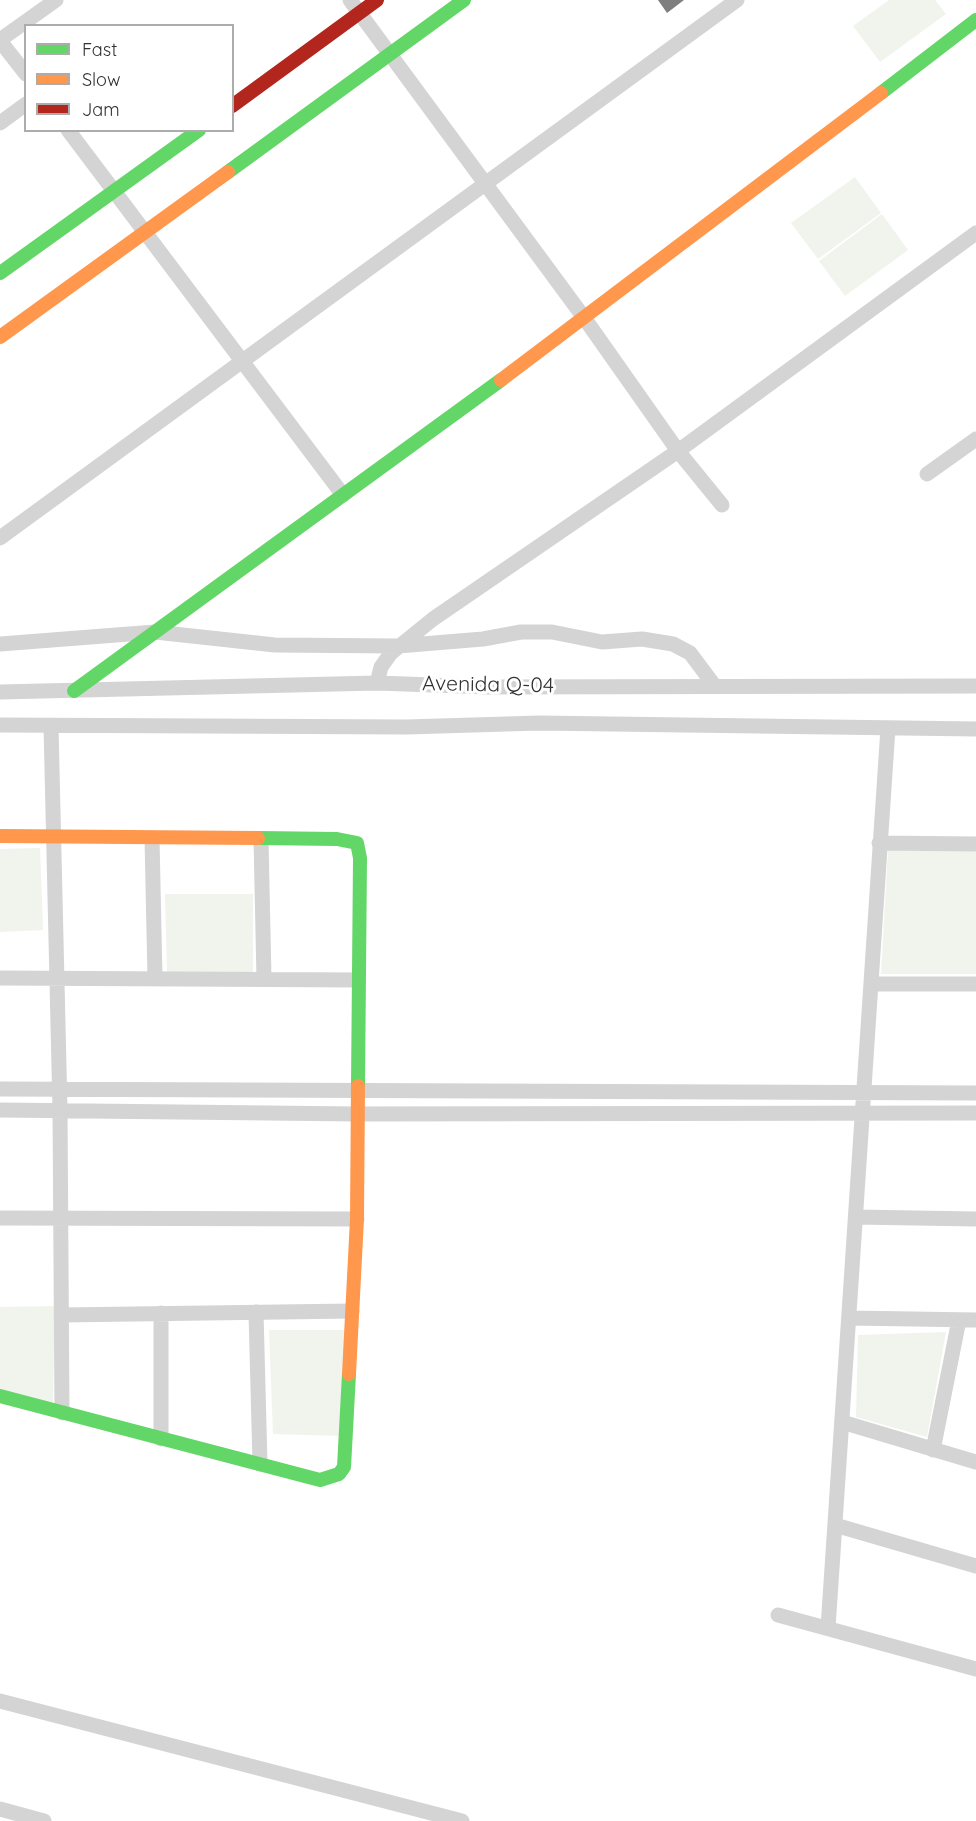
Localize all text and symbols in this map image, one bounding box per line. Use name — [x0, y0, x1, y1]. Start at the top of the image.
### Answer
legend — [24, 24, 234, 132]
text: Fast — [82, 38, 117, 61]
text: Slow — [82, 68, 120, 91]
text: Jam — [82, 98, 120, 121]
street label: Avenida Q-04 — [422, 671, 554, 699]

